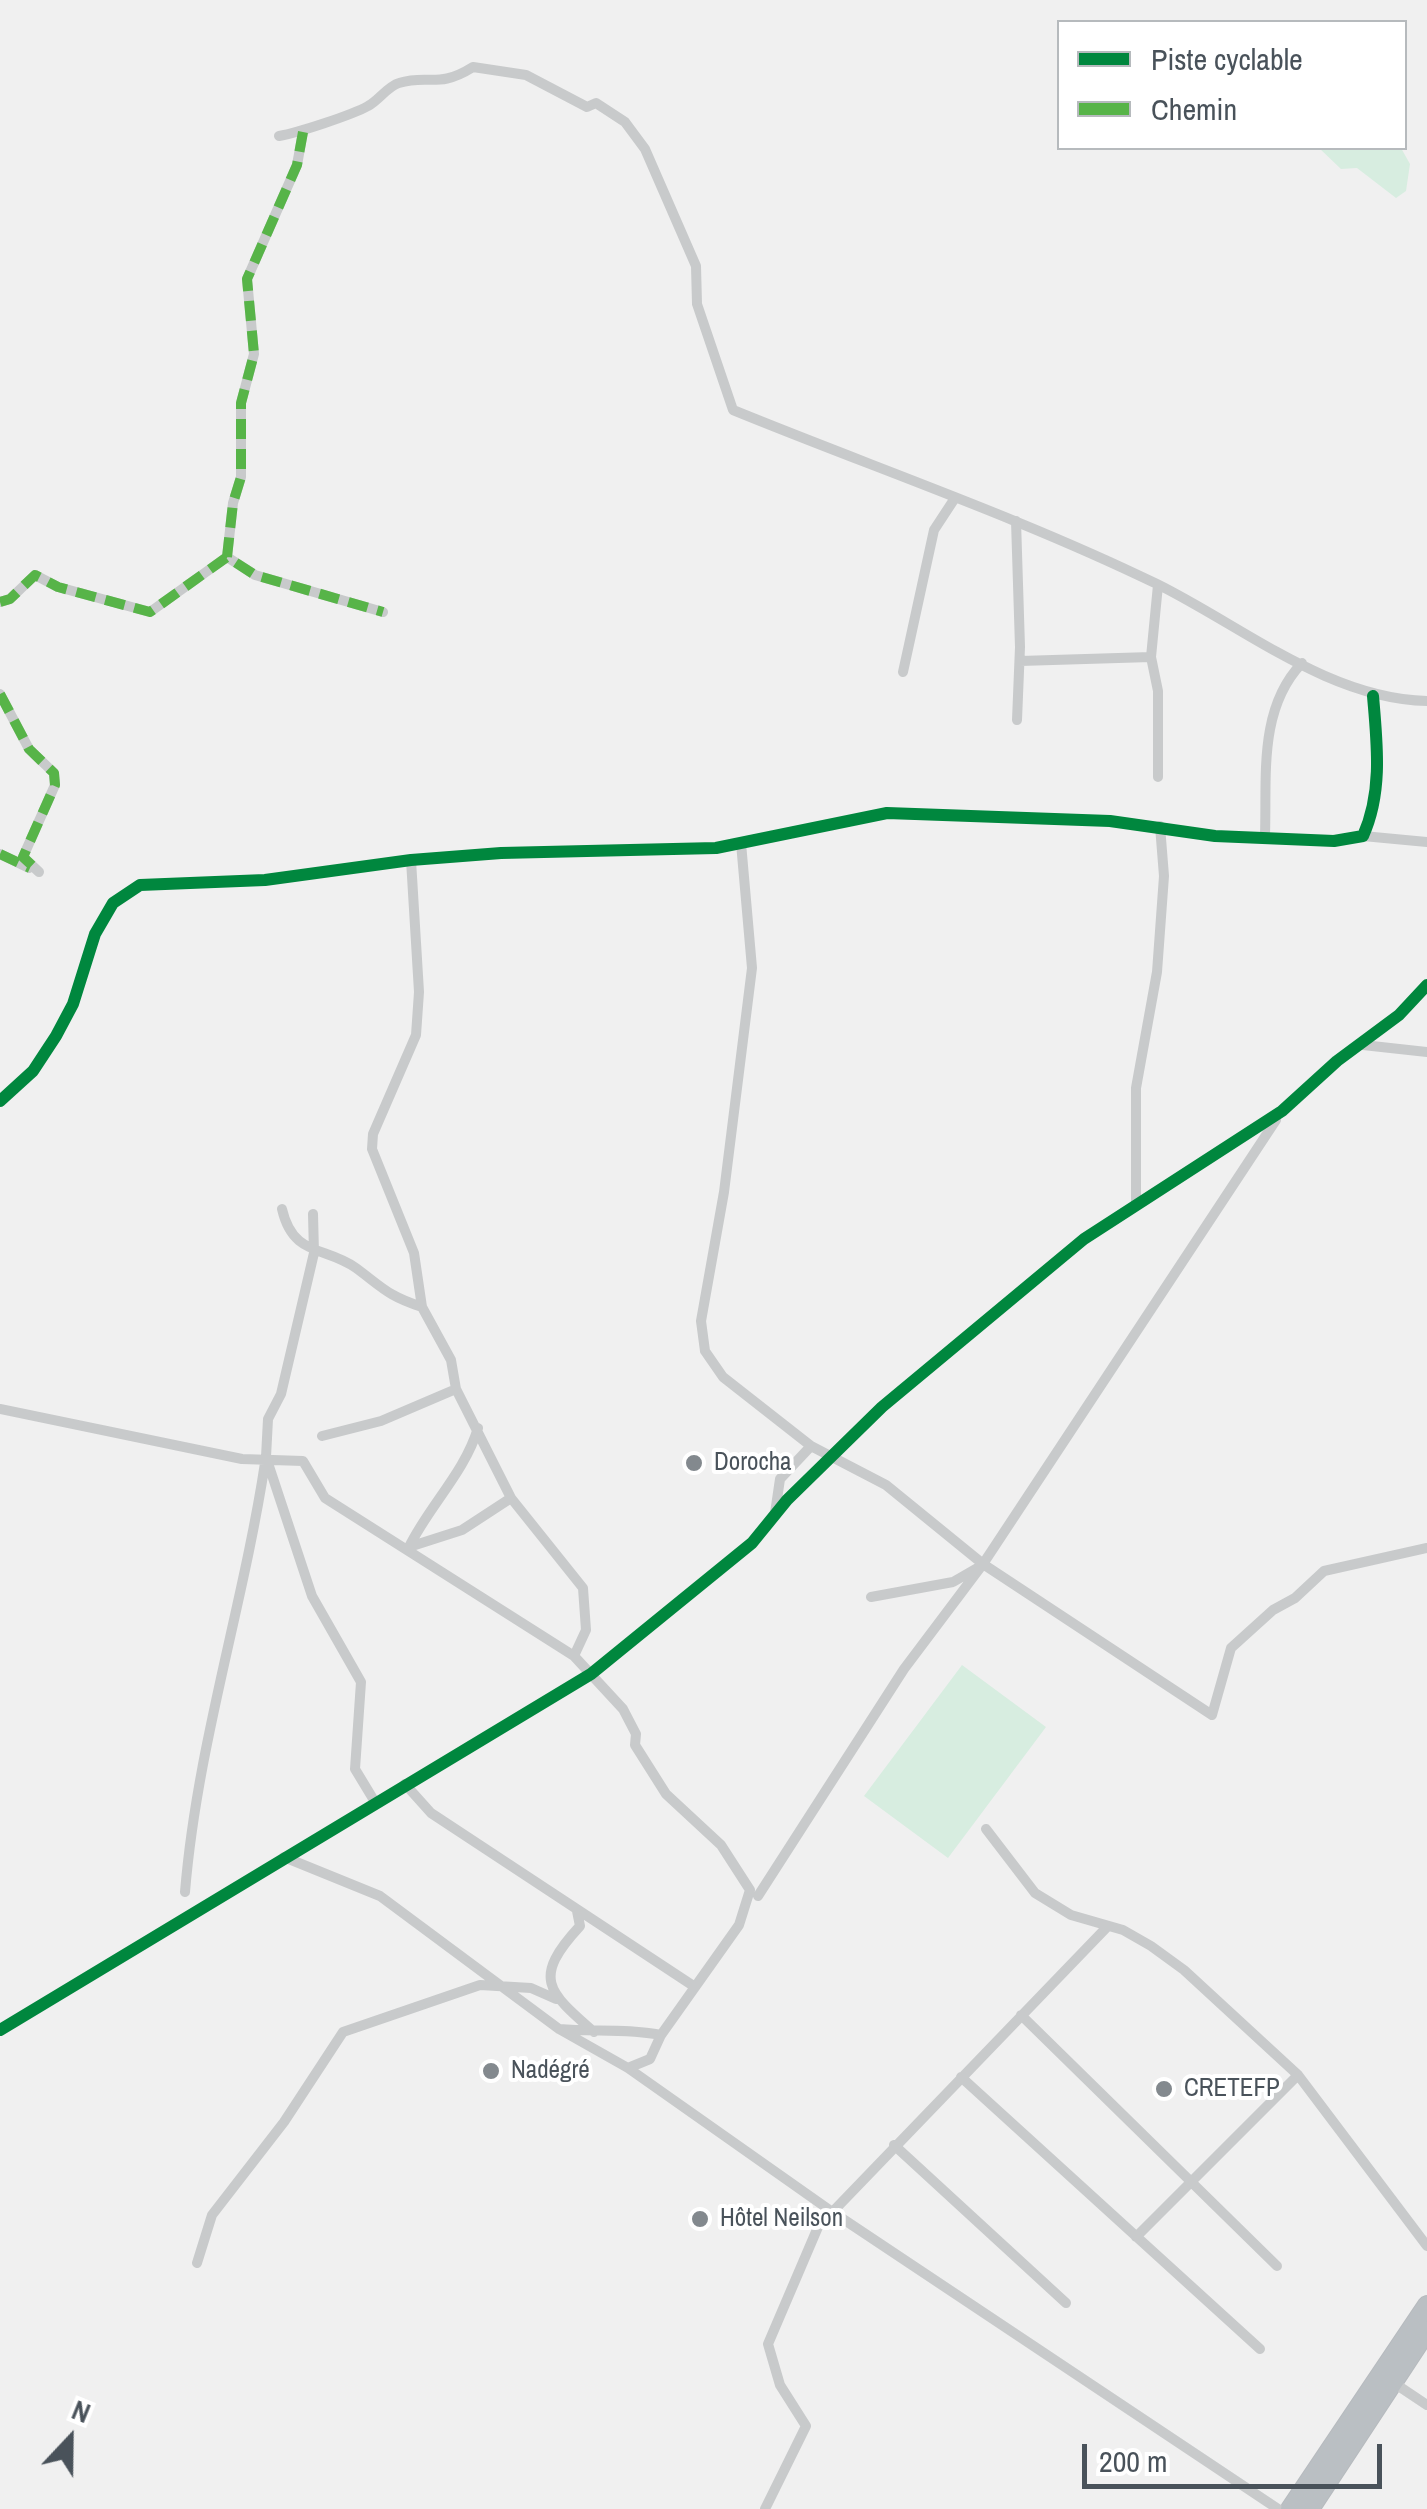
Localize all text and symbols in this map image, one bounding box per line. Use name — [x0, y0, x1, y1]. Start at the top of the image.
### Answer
legend — [1057, 20, 1407, 150]
text: Piste cyclable — [1151, 39, 1303, 79]
text: Chemin — [1151, 89, 1237, 129]
place label: Dorocha — [714, 1448, 791, 1478]
marker: Dorocha — [683, 1452, 705, 1474]
place label: Nadégré — [511, 2056, 590, 2086]
marker: Nadégré — [480, 2060, 502, 2082]
place label: CRETEFP — [1184, 2074, 1280, 2104]
marker: CRETEFP — [1153, 2078, 1175, 2100]
place label: Hôtel Neilson — [720, 2204, 843, 2234]
marker: Hôtel Neilson — [689, 2208, 711, 2230]
north arrow — [20, 2389, 120, 2489]
text: N — [66, 2390, 96, 2432]
scale bar — [1087, 2424, 1387, 2486]
text: 200 m — [1099, 2441, 1167, 2481]

